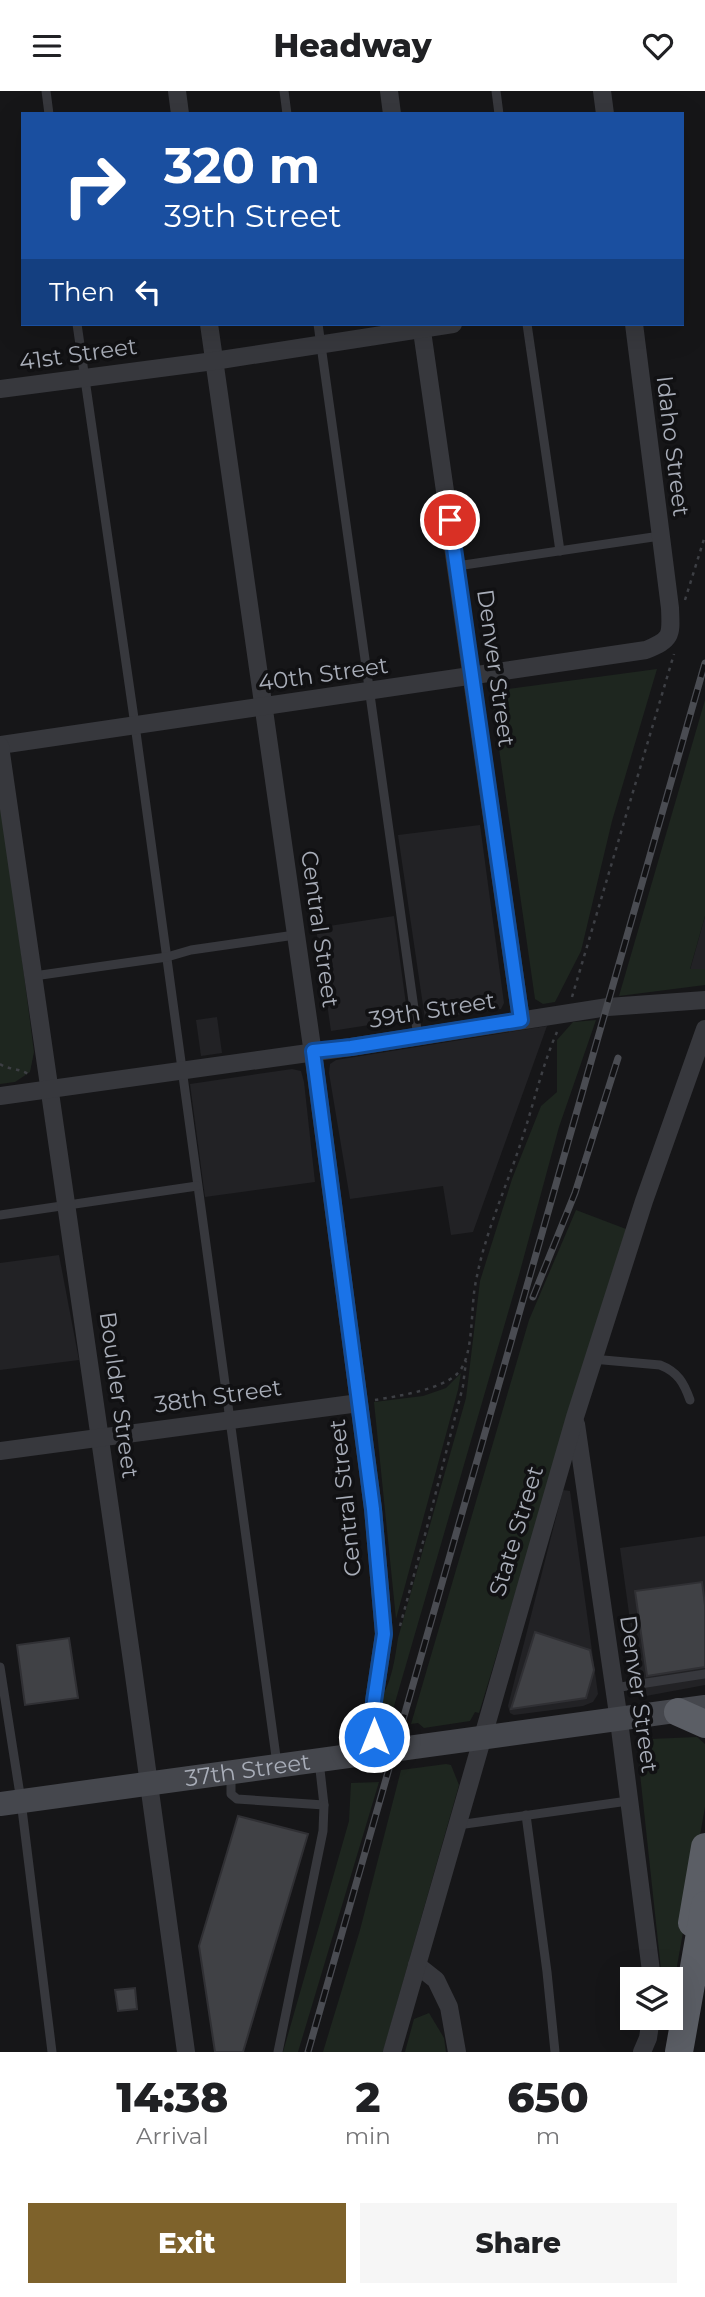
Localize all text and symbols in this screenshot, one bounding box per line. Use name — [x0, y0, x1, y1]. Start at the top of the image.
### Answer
text: Headway — [273, 26, 432, 65]
icon: menu — [28, 27, 66, 65]
icon: heart — [639, 27, 677, 65]
text: 320 m — [164, 136, 320, 195]
icon: right — [49, 140, 140, 231]
text: 39th Street — [164, 196, 342, 235]
icon: left — [129, 273, 167, 311]
text: Then — [49, 276, 115, 308]
street label: 41st Street — [17, 332, 139, 376]
street label: Idaho Street — [650, 374, 696, 518]
pin — [420, 490, 480, 550]
icon: arrive — [431, 501, 469, 539]
street label: Denver Street — [471, 587, 521, 749]
street label: 40th Street — [256, 651, 390, 697]
street label: Central Street — [295, 849, 345, 1009]
street label: 39th Street — [367, 986, 497, 1034]
street label: Boulder Street — [93, 1310, 145, 1480]
street label: 38th Street — [153, 1373, 283, 1419]
street label: Central Street — [323, 1418, 367, 1578]
street label: State Street — [483, 1462, 549, 1600]
street label: Denver Street — [614, 1613, 664, 1775]
position arrow — [337, 1700, 411, 1774]
street label: 37th Street — [183, 1747, 312, 1792]
map controls — [620, 1967, 683, 2030]
button: layers — [620, 1967, 683, 2030]
text: 14:38 — [116, 2071, 228, 2123]
text: 2 — [355, 2071, 380, 2123]
text: 650 — [507, 2071, 589, 2123]
text: Arrival — [136, 2122, 209, 2150]
text: min — [345, 2122, 391, 2150]
text: m — [536, 2122, 560, 2150]
button: Exit — [28, 2203, 346, 2283]
button: Share — [360, 2203, 677, 2283]

